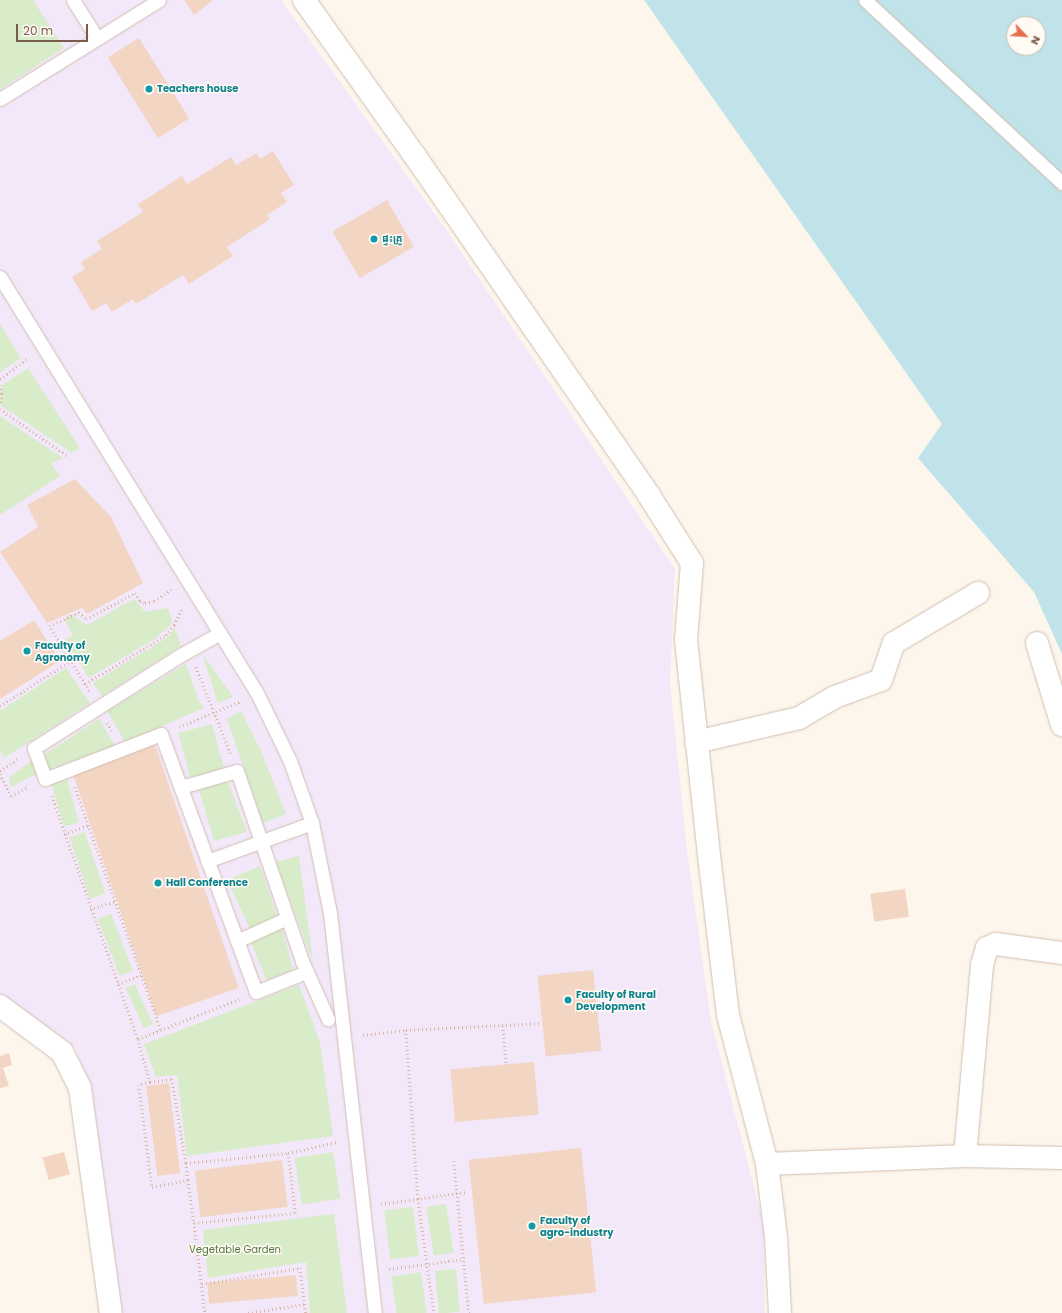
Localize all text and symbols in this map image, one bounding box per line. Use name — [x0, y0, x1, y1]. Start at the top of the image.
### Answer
scale bar — [18, 16, 90, 42]
north arrow — [1006, 16, 1046, 56]
text: 20 m — [23, 22, 53, 39]
text: N — [1027, 34, 1045, 48]
place label: Teachers house — [157, 83, 238, 95]
marker: Teachers house — [144, 84, 154, 94]
place label: ផ្ទះគ្រូ — [382, 233, 402, 245]
marker: ផ្ទះគ្រូ — [369, 234, 379, 244]
place label: Faculty of Agronomy — [35, 639, 90, 662]
marker: Faculty of Agronomy — [22, 646, 32, 656]
place label: Hall Conference — [166, 877, 248, 889]
marker: Hall Conference — [153, 878, 163, 888]
place label: Faculty of Rural Development — [576, 988, 656, 1012]
marker: Faculty of Rural Development — [563, 995, 573, 1005]
place label: Faculty of agro-industry — [540, 1214, 613, 1238]
marker: Faculty of agro-industry — [527, 1221, 537, 1231]
park label: Vegetable Garden — [189, 1244, 281, 1256]

